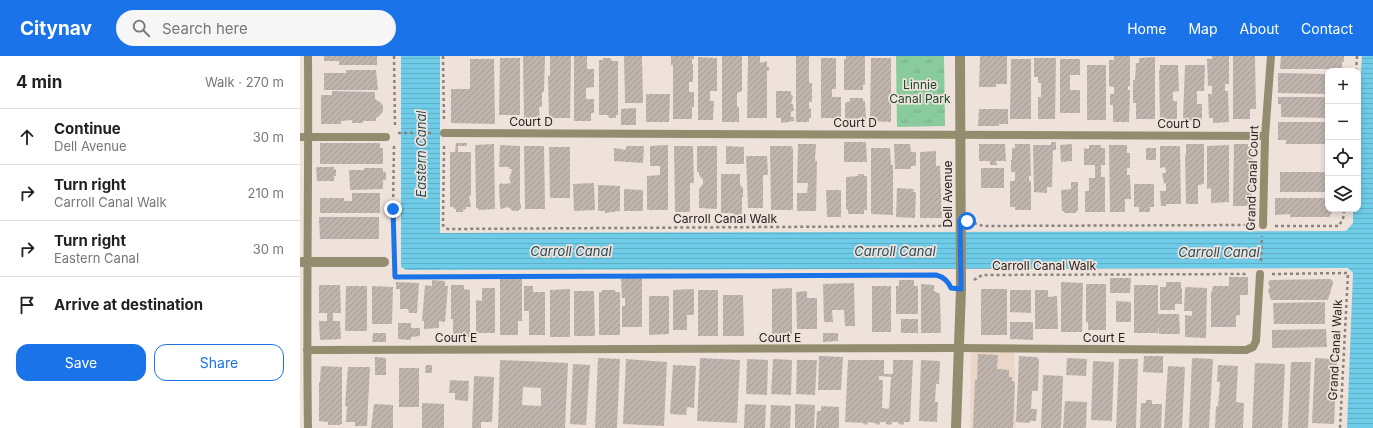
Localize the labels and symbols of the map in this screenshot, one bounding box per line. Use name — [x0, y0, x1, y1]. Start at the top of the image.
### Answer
park label: Linnie Canal Park — [889, 77, 951, 106]
water label: Eastern Canal — [413, 110, 429, 198]
street label: Court D — [509, 114, 553, 129]
street label: Court D — [833, 115, 877, 130]
street label: Court D — [1157, 116, 1201, 131]
street label: Grand Canal Court — [1243, 125, 1261, 231]
street label: Dell Avenue — [940, 161, 955, 228]
route end — [384, 200, 402, 218]
street label: Carroll Canal Walk — [673, 211, 777, 226]
route start — [958, 212, 976, 230]
water label: Carroll Canal — [530, 243, 612, 259]
water label: Carroll Canal — [854, 243, 936, 259]
water label: Carroll Canal — [1178, 244, 1260, 260]
street label: Carroll Canal Walk — [992, 258, 1096, 273]
street label: Grand Canal Walk — [1325, 299, 1345, 401]
street label: Court E — [435, 330, 477, 345]
street label: Court E — [759, 330, 801, 345]
street label: Court E — [1083, 330, 1125, 345]

